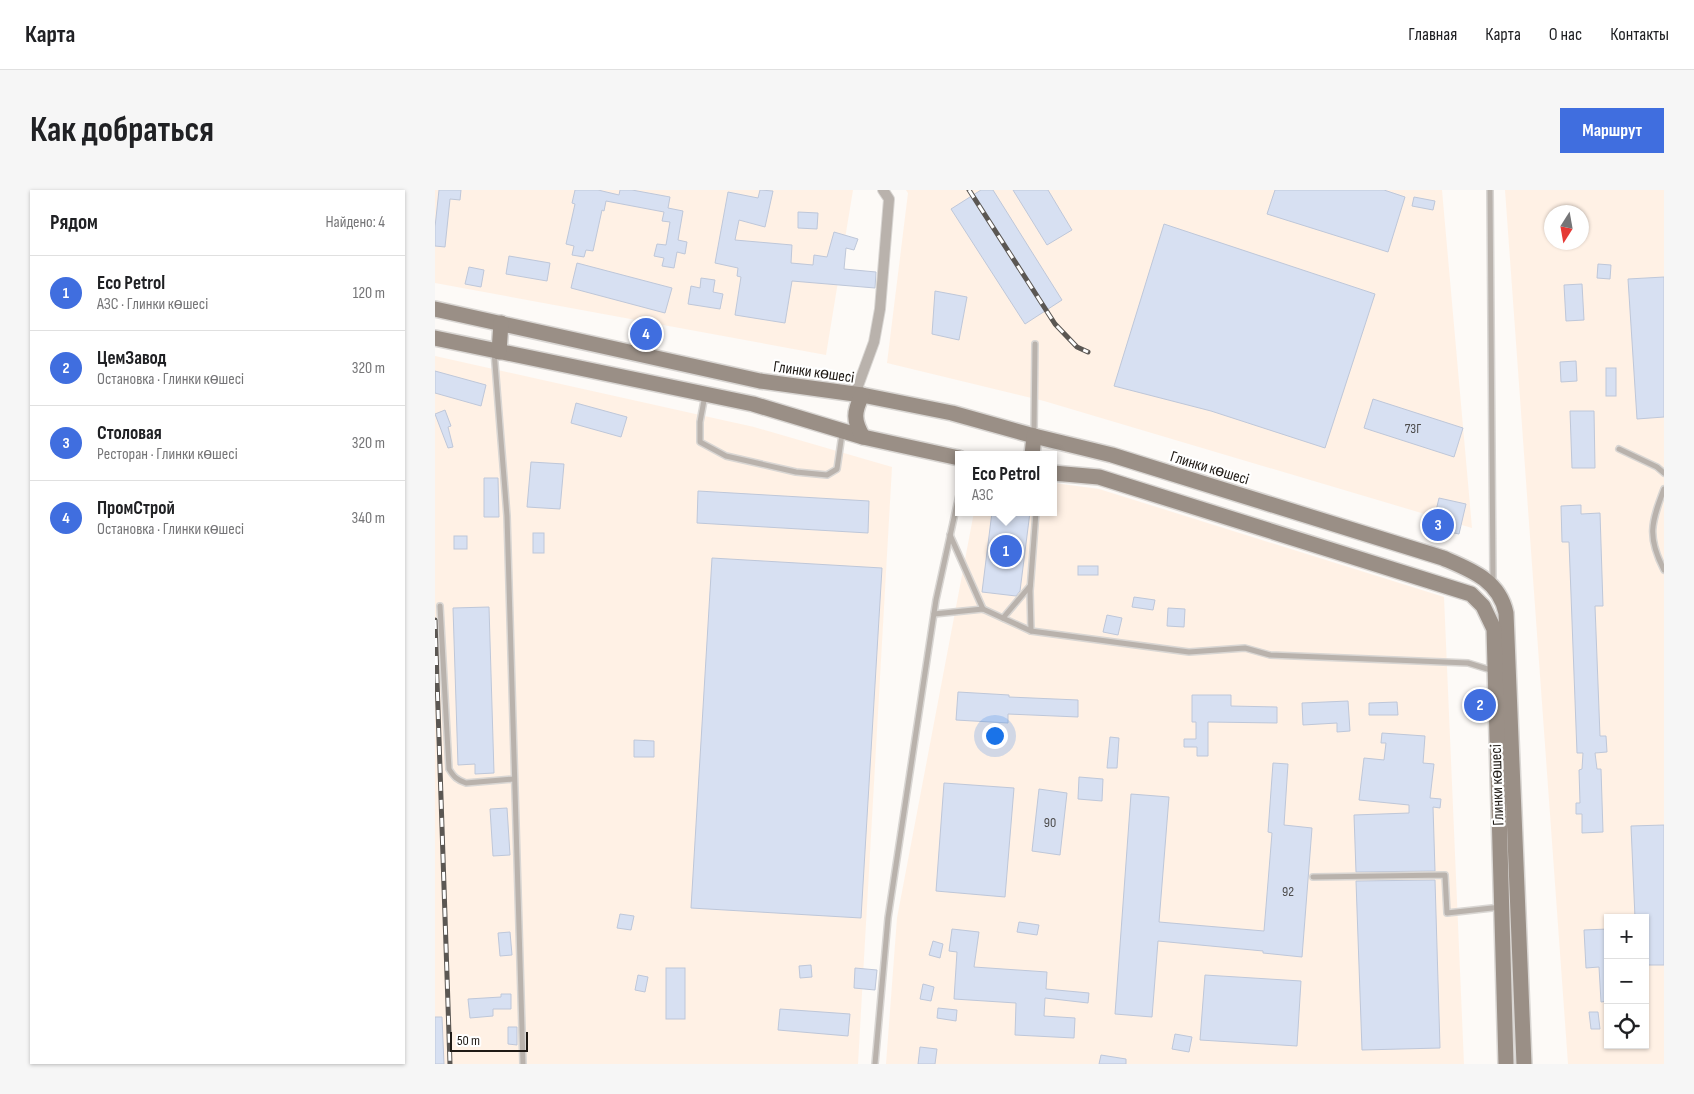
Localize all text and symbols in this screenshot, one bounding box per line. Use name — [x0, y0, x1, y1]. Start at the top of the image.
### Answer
text: Карта — [25, 20, 75, 49]
text: Главная — [1408, 24, 1457, 45]
text: Карта — [1485, 24, 1521, 45]
text: О нас — [1549, 24, 1582, 45]
text: Контакты — [1610, 24, 1669, 45]
button: Маршрут — [1560, 108, 1664, 153]
text: Как добраться — [30, 109, 214, 152]
north arrow — [1544, 205, 1589, 250]
text: Рядом — [50, 210, 98, 235]
text: Найдено: 4 — [325, 213, 385, 232]
text: Eco Petrol — [97, 272, 165, 295]
text: 1 — [63, 284, 69, 303]
text: 120 m — [353, 284, 385, 303]
text: АЗС · Глинки көшесі — [97, 295, 208, 314]
pin: 4 — [630, 315, 662, 353]
text: ЦемЗавод — [97, 347, 166, 370]
street label: Глинки көшесі — [772, 357, 855, 388]
text: 2 — [62, 359, 70, 378]
text: 320 m — [352, 359, 385, 378]
text: Остановка · Глинки көшесі — [97, 370, 244, 389]
house number: 73Г — [1405, 420, 1421, 437]
text: Столовая — [97, 422, 162, 445]
text: 3 — [62, 434, 70, 453]
text: 320 m — [352, 434, 385, 453]
text: Ресторан · Глинки көшесі — [97, 445, 238, 464]
street label: Глинки көшесі — [1168, 447, 1251, 489]
popup — [955, 451, 1057, 516]
text: Eco Petrol — [972, 463, 1040, 486]
text: АЗС — [972, 486, 993, 505]
text: ПромСтрой — [97, 497, 175, 520]
pin: 3 — [1422, 506, 1454, 544]
text: 4 — [62, 509, 70, 528]
text: 340 m — [352, 509, 385, 528]
text: Остановка · Глинки көшесі — [97, 520, 244, 539]
pin: 1 — [990, 532, 1022, 570]
pin: 2 — [1464, 686, 1496, 724]
your location — [982, 723, 1008, 749]
street label: Глинки көшесі — [1487, 744, 1508, 826]
house number: 90 — [1044, 814, 1056, 831]
house number: 92 — [1282, 883, 1294, 900]
map controls — [1604, 914, 1649, 1049]
button: + — [1604, 914, 1649, 959]
button: − — [1604, 959, 1649, 1004]
button: locate — [1604, 1004, 1649, 1049]
scale bar — [450, 1029, 527, 1052]
text: 50 m — [457, 1032, 480, 1049]

